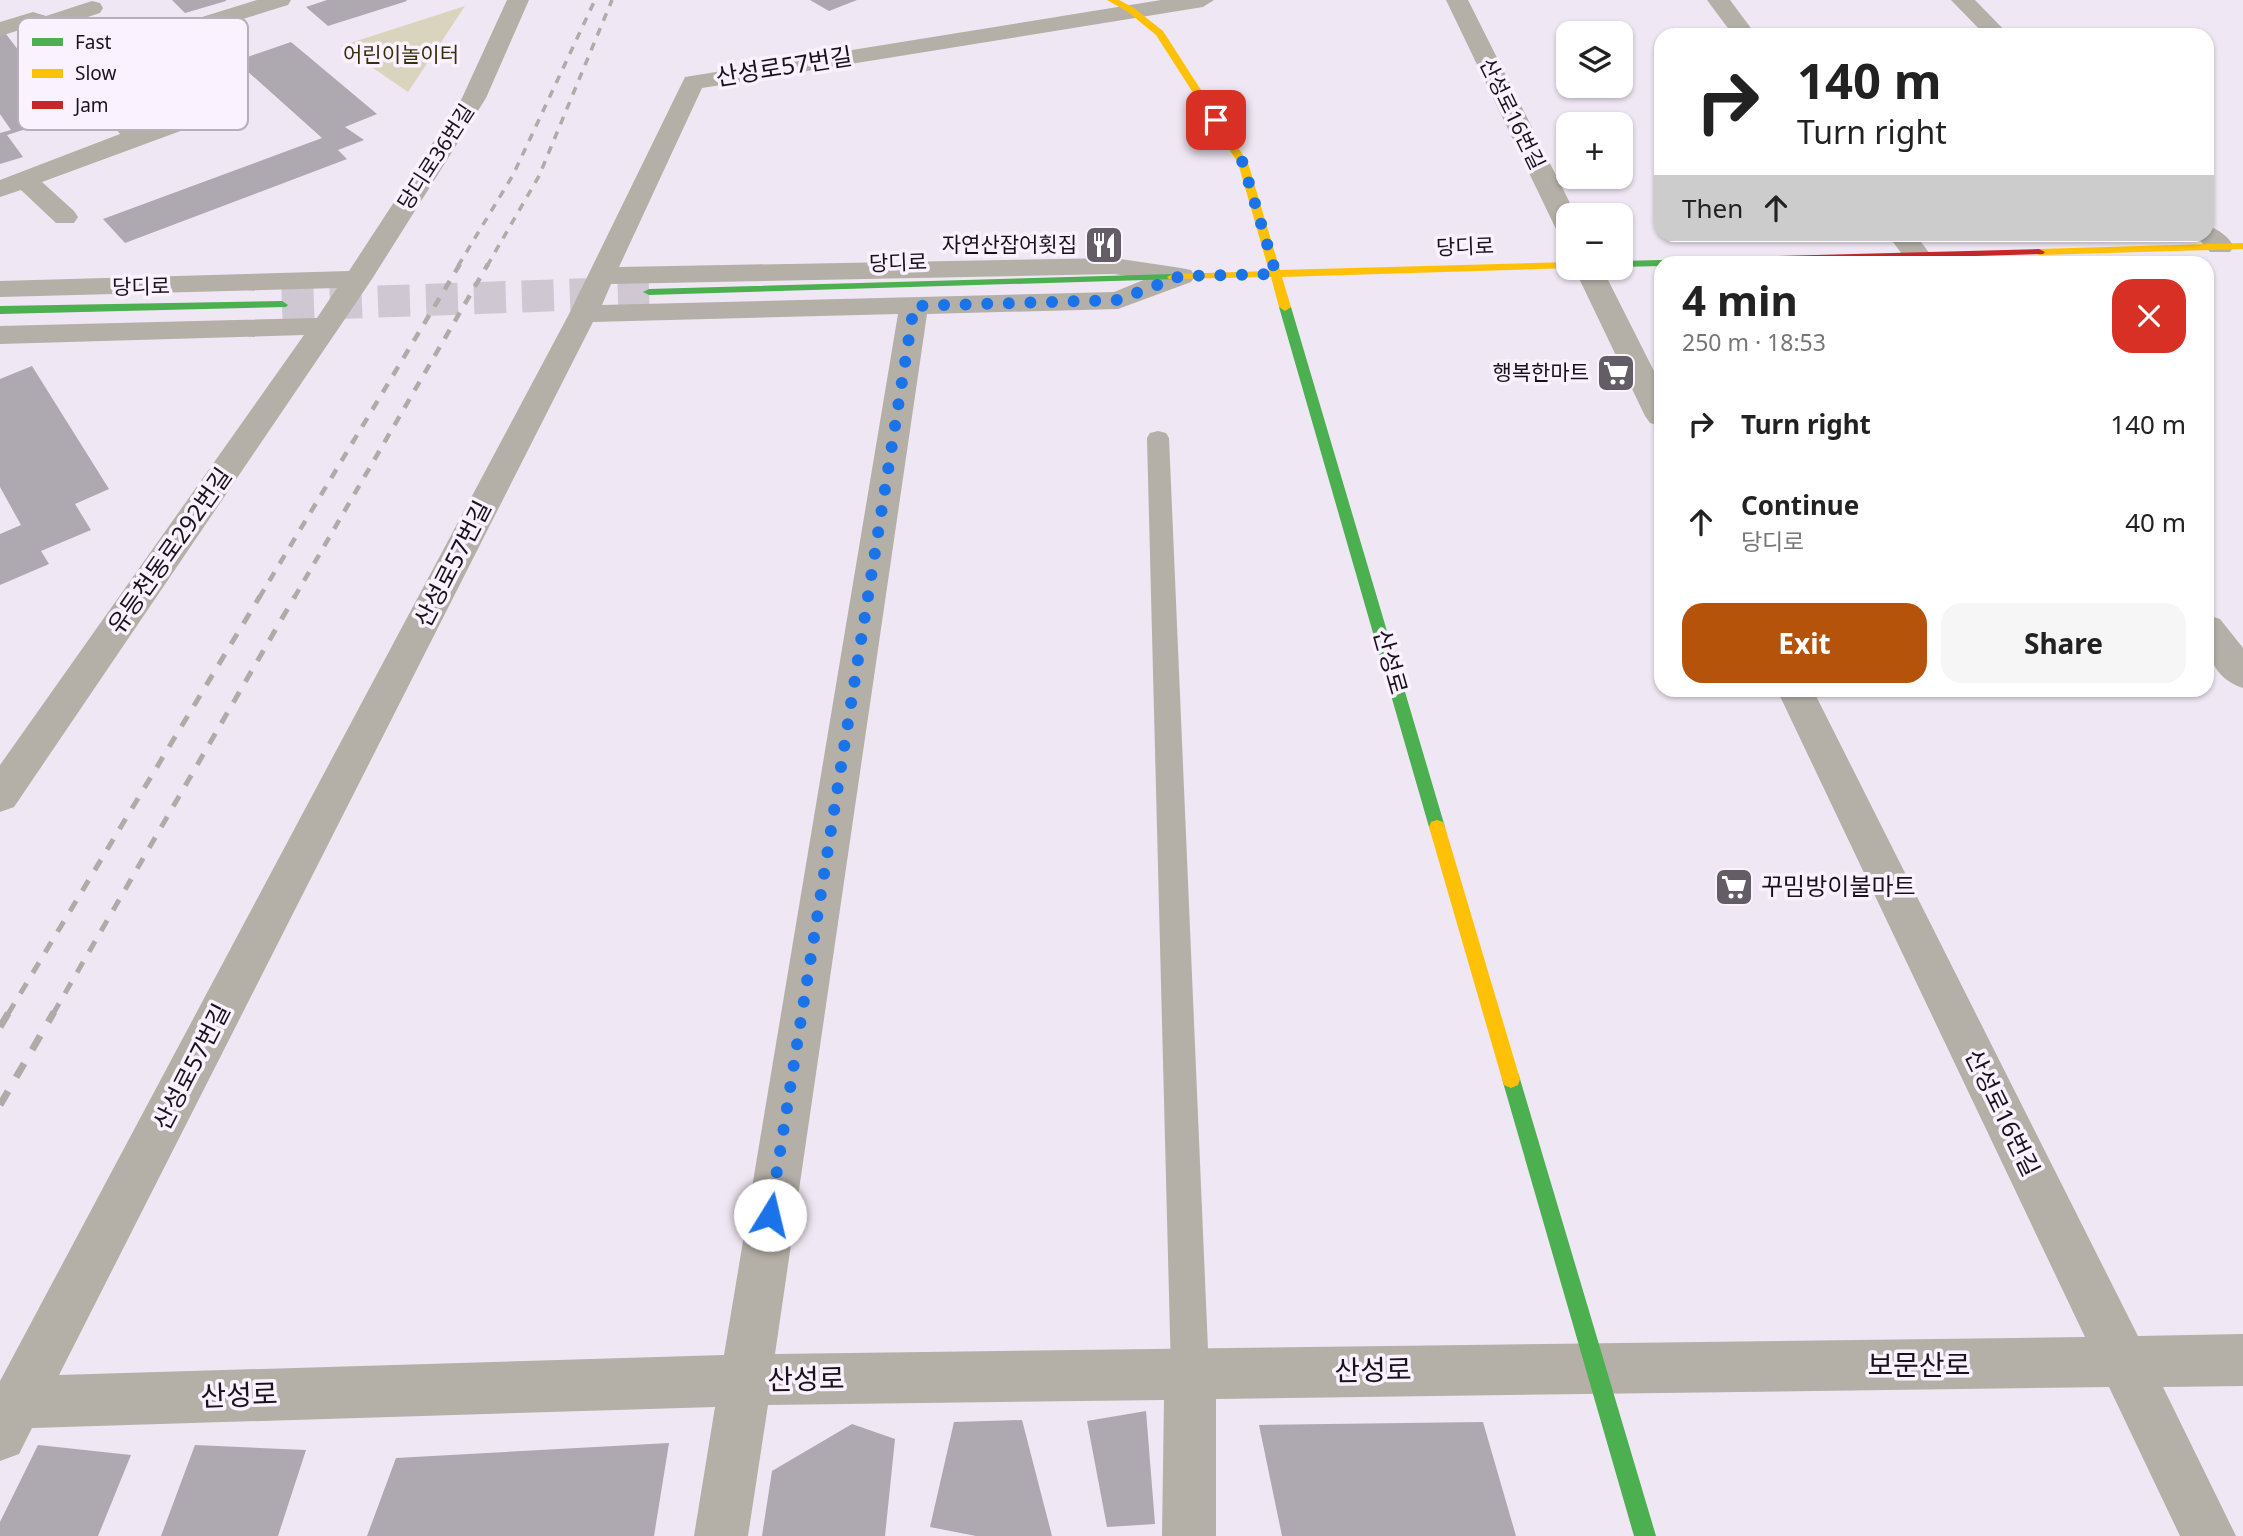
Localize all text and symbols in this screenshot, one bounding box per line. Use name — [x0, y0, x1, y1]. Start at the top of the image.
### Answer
legend — [18, 18, 248, 130]
map controls — [1556, 21, 1633, 280]
button: layers — [1556, 21, 1633, 98]
text: Fast — [75, 29, 112, 55]
street label: 산성로57번길 — [713, 38, 854, 93]
park label: 어린이놀이터 — [343, 40, 459, 68]
text: 140 m — [1797, 47, 1942, 113]
street label: 산성로16번길 — [1474, 53, 1552, 174]
icon: right — [1682, 56, 1773, 147]
text: Slow — [75, 60, 116, 86]
pin — [1186, 90, 1246, 150]
text: Jam — [73, 92, 109, 118]
street label: 당디로36번길 — [391, 98, 480, 215]
icon: arrive — [1197, 101, 1235, 139]
text: Turn right — [1797, 110, 1947, 153]
button: + — [1556, 112, 1633, 189]
icon: ahead — [1757, 189, 1795, 227]
text: Then — [1682, 190, 1743, 226]
button: − — [1556, 203, 1633, 280]
restaurant icon: 자연산잡어횟집 — [1083, 224, 1125, 266]
place label: 자연산잡어횟집 — [942, 230, 1077, 258]
street label: 당디로 — [1436, 231, 1494, 261]
street label: 당디로 — [869, 247, 927, 277]
street label: 당디로 — [112, 271, 170, 301]
text: 4 min — [1682, 271, 1798, 328]
button: close — [2112, 279, 2186, 353]
text: 250 m · 18:53 — [1682, 326, 1826, 358]
supermarket icon: 행복한마트 — [1595, 352, 1637, 394]
place label: 행복한마트 — [1492, 358, 1589, 386]
icon: right — [1682, 405, 1720, 443]
text: Turn right — [1741, 406, 1871, 442]
text: 140 m — [2110, 406, 2186, 442]
street label: 유등천동로292번길 — [99, 461, 238, 640]
text: Continue — [1741, 487, 1859, 523]
street label: 산성로57번길 — [406, 494, 498, 632]
icon: ahead — [1682, 503, 1720, 541]
text: 40 m — [2125, 504, 2186, 540]
text: 당디로 — [1741, 525, 1804, 557]
button: Exit — [1682, 603, 1927, 683]
button: Share — [1941, 603, 2186, 683]
street label: 산성로 — [1366, 625, 1416, 698]
supermarket icon: 꾸밈방이불마트 — [1713, 866, 1755, 908]
place label: 꾸밈방이불마트 — [1761, 869, 1916, 902]
street label: 산성로57번길 — [145, 997, 237, 1135]
street label: 산성로16번길 — [1958, 1043, 2048, 1182]
position arrow — [733, 1178, 807, 1252]
street label: 보문산로 — [1867, 1345, 1971, 1383]
street label: 산성로 — [1334, 1349, 1412, 1389]
street label: 산성로 — [767, 1358, 845, 1398]
street label: 산성로 — [200, 1374, 278, 1414]

